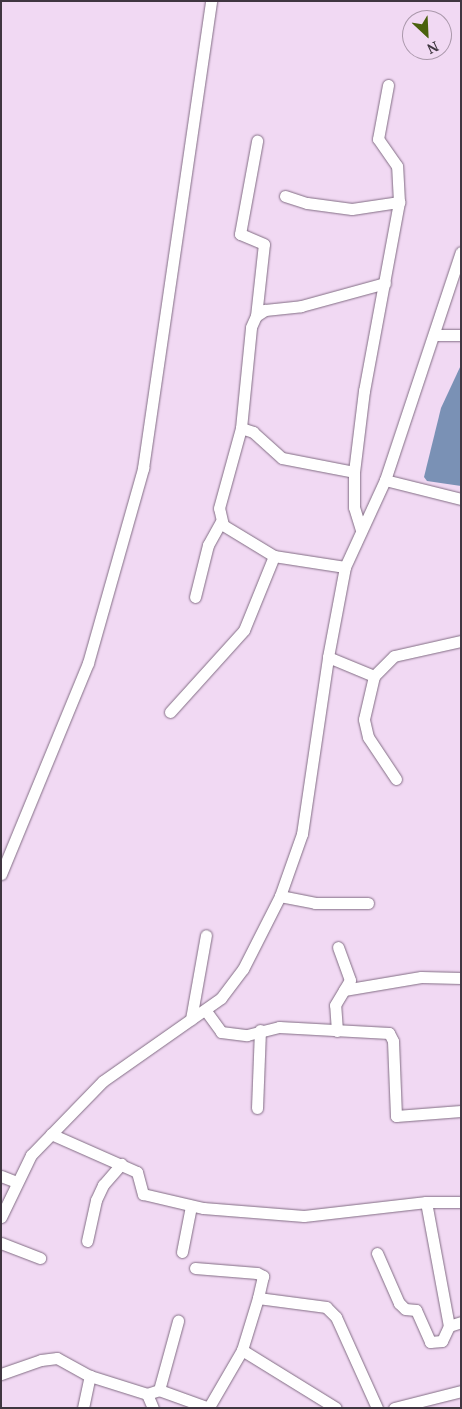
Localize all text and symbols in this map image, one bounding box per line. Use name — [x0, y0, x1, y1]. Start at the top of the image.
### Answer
north arrow — [402, 10, 452, 60]
text: N — [424, 37, 442, 59]

